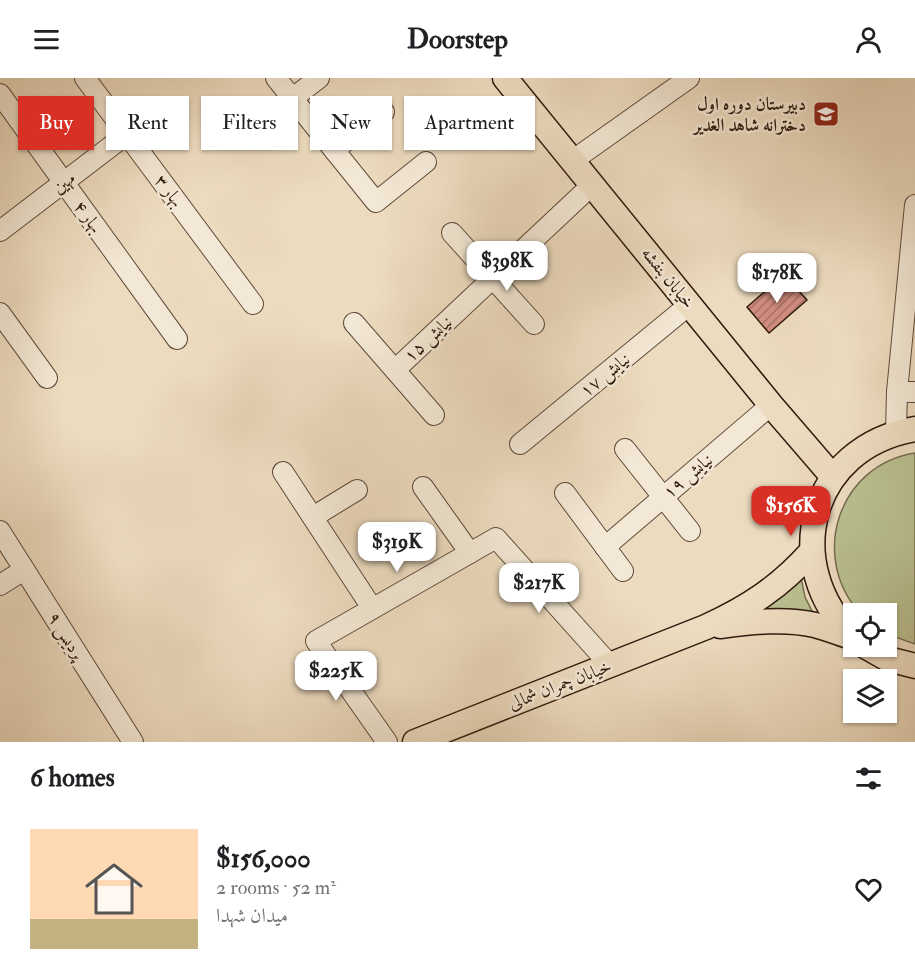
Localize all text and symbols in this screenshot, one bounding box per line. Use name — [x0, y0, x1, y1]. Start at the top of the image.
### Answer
icon: menu — [30, 23, 63, 56]
text: Doorstep — [407, 23, 508, 56]
icon: person — [852, 23, 885, 56]
place label: دبیرستان دوره اول دخترانه شاهد الغدیر — [692, 93, 806, 137]
chip: Buy — [18, 96, 94, 150]
chip: Rent — [106, 96, 189, 150]
chip: Filters — [201, 96, 298, 150]
chip: New — [310, 96, 392, 150]
chip: Apartment — [404, 96, 535, 150]
school or university icon: دبیرستان دوره اول دخترانه شاهد الغدیر — [811, 99, 841, 129]
street label: مهین — [48, 167, 80, 199]
street label: بهار ۳ — [149, 170, 189, 212]
street label: بهار ۴ — [68, 196, 108, 238]
pin: $398K — [465, 241, 549, 292]
street label: خیابان بنفشه — [636, 242, 700, 314]
text: $398K — [481, 248, 533, 273]
pin: $178K — [735, 253, 819, 304]
text: $178K — [751, 260, 803, 285]
street label: نیایش ۱۵ — [399, 311, 457, 367]
street label: نیایش ۱۷ — [575, 348, 635, 402]
street label: نیایش ۱۹ — [658, 448, 718, 504]
pin: $156K — [749, 486, 833, 537]
text: $156K — [765, 493, 817, 518]
pin: $319K — [355, 522, 439, 573]
text: $319K — [372, 529, 422, 554]
pin: $217K — [497, 563, 581, 614]
text: $217K — [513, 570, 565, 595]
map controls — [843, 603, 897, 723]
button: locate — [843, 603, 897, 657]
street label: پردیس ۹ — [42, 608, 91, 666]
pin: $225K — [294, 651, 378, 702]
street label: خیابان چمران شمالی — [505, 655, 615, 715]
text: $225K — [309, 658, 363, 683]
button: layers — [843, 669, 897, 723]
text: 6 homes — [30, 762, 115, 794]
icon: filters — [852, 762, 885, 795]
text: $156,000 — [216, 843, 311, 875]
icon: home — [78, 853, 150, 925]
icon: heart — [852, 873, 885, 906]
text: 2 rooms · 52 m² — [216, 875, 336, 900]
text: میدان شهدا — [216, 903, 288, 928]

